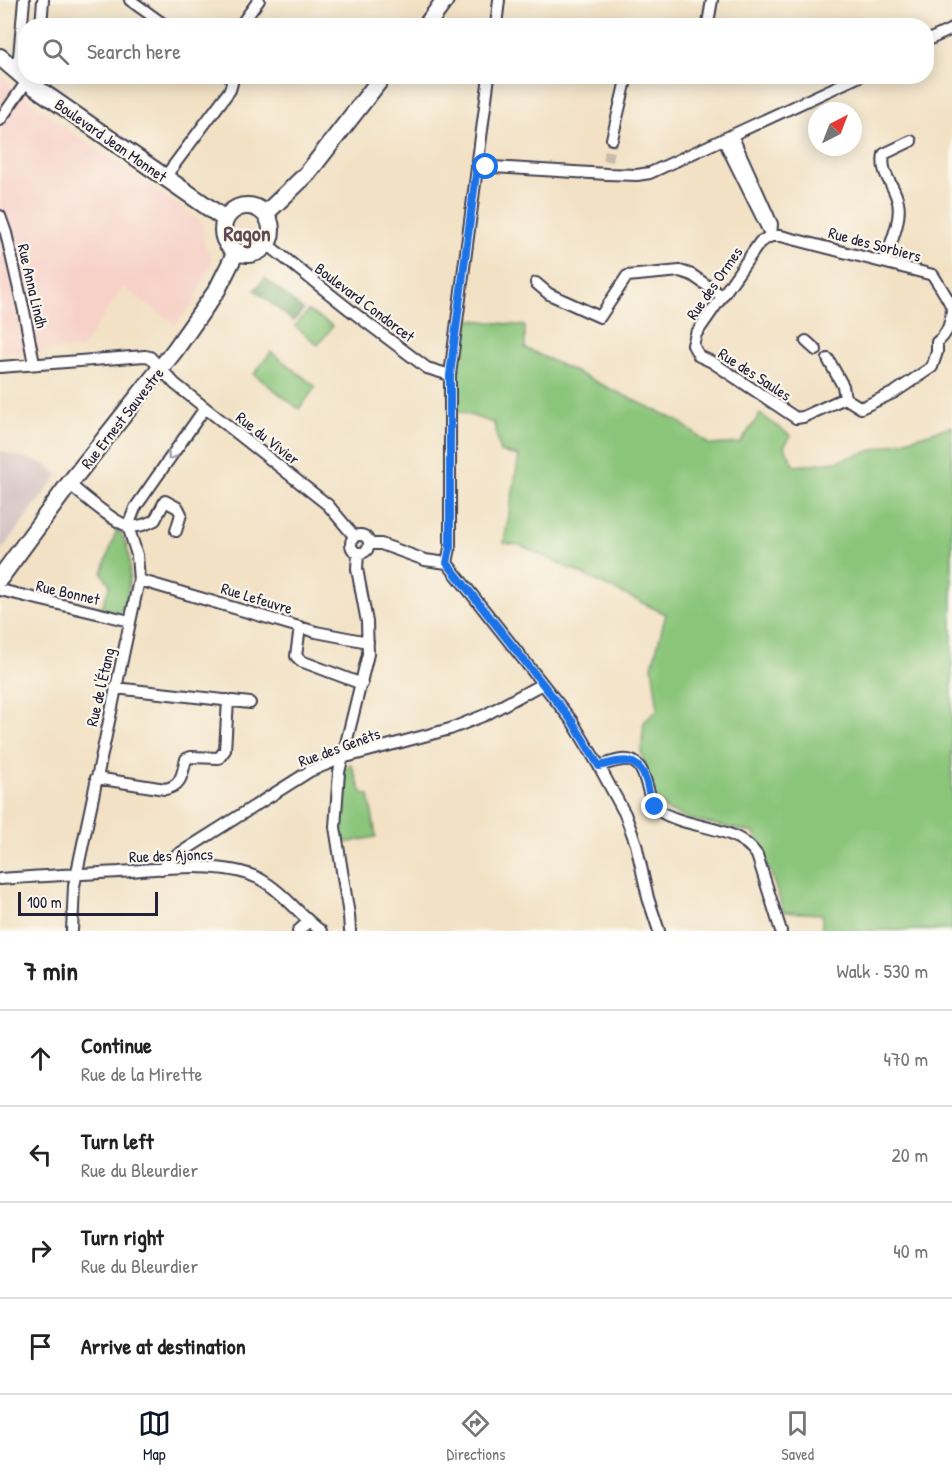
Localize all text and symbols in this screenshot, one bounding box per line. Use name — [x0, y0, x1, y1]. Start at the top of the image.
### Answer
search box — [18, 18, 934, 84]
icon: search — [39, 35, 72, 68]
text: Search here — [87, 36, 181, 66]
street label: Boulevard Jean Monnet — [51, 93, 172, 187]
north arrow — [808, 102, 862, 156]
route start — [472, 153, 498, 179]
district label: Ragon — [223, 218, 271, 249]
street label: Rue des Sorbiers — [826, 221, 924, 267]
street label: Rue Anna Lindh — [13, 242, 53, 330]
street label: Rue des Ormes — [681, 242, 747, 324]
street label: Boulevard Condorcet — [311, 257, 420, 347]
street label: Rue des Saules — [714, 342, 796, 406]
street label: Rue Ernest Sauvestre — [76, 362, 169, 473]
street label: Rue du Vivier — [232, 406, 304, 470]
one-way arrow — [167, 449, 178, 460]
street label: Rue Bonnet — [34, 574, 102, 610]
street label: Rue Lefeuvre — [219, 577, 296, 619]
street label: Rue de l'Étang — [80, 646, 120, 728]
street label: Rue des Genêts — [295, 722, 383, 772]
route end — [641, 793, 667, 819]
street label: Rue des Ajoncs — [129, 843, 213, 867]
scale bar — [18, 889, 158, 916]
text: 100 m — [27, 891, 62, 913]
text: 7 min — [24, 953, 78, 988]
text: Walk · 530 m — [836, 957, 928, 984]
text: Continue — [81, 1030, 152, 1060]
icon: ahead — [24, 1042, 57, 1075]
text: 470 m — [883, 1045, 928, 1072]
text: Rue de la Mirette — [81, 1060, 203, 1087]
text: Turn left — [81, 1126, 154, 1156]
icon: left — [24, 1138, 57, 1171]
text: 20 m — [891, 1141, 928, 1168]
text: Rue du Bleurdier — [81, 1156, 198, 1183]
text: Turn right — [81, 1222, 164, 1252]
icon: right — [24, 1234, 57, 1267]
text: 40 m — [893, 1237, 928, 1264]
text: Rue du Bleurdier — [81, 1252, 198, 1279]
icon: arrive — [24, 1330, 57, 1363]
text: Arrive at destination — [81, 1331, 246, 1361]
tab: Map — [138, 1407, 171, 1465]
tab: Directions — [447, 1407, 505, 1465]
tab: Saved — [781, 1407, 814, 1465]

